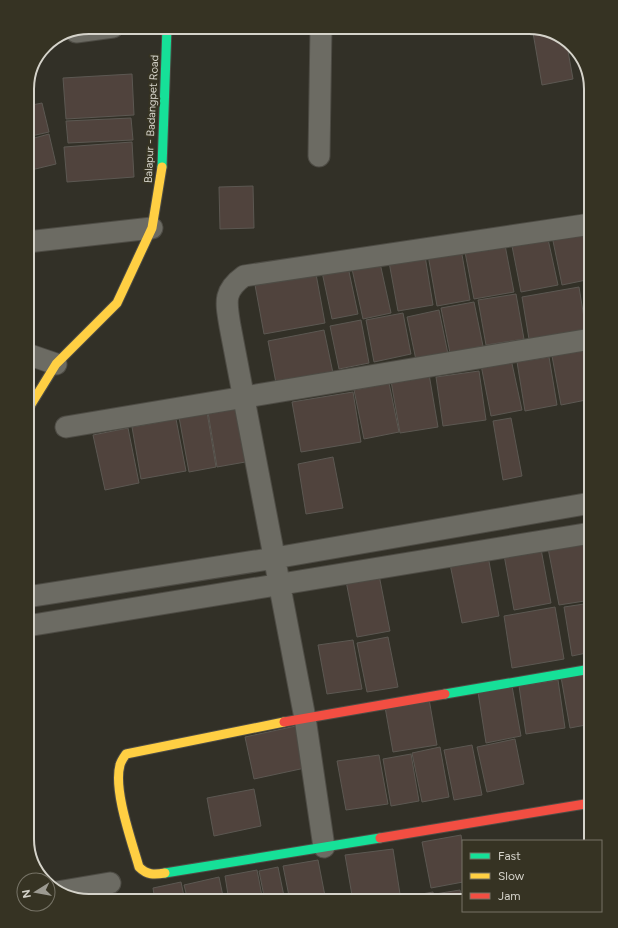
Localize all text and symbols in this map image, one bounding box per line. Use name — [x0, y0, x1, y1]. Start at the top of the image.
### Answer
street label: Balapur - Badangpet Road — [142, 55, 161, 183]
legend — [462, 840, 602, 912]
text: Fast — [498, 849, 521, 863]
text: Slow — [498, 869, 525, 883]
north arrow — [16, 872, 56, 912]
text: N — [19, 888, 34, 899]
text: Jam — [498, 889, 521, 903]

